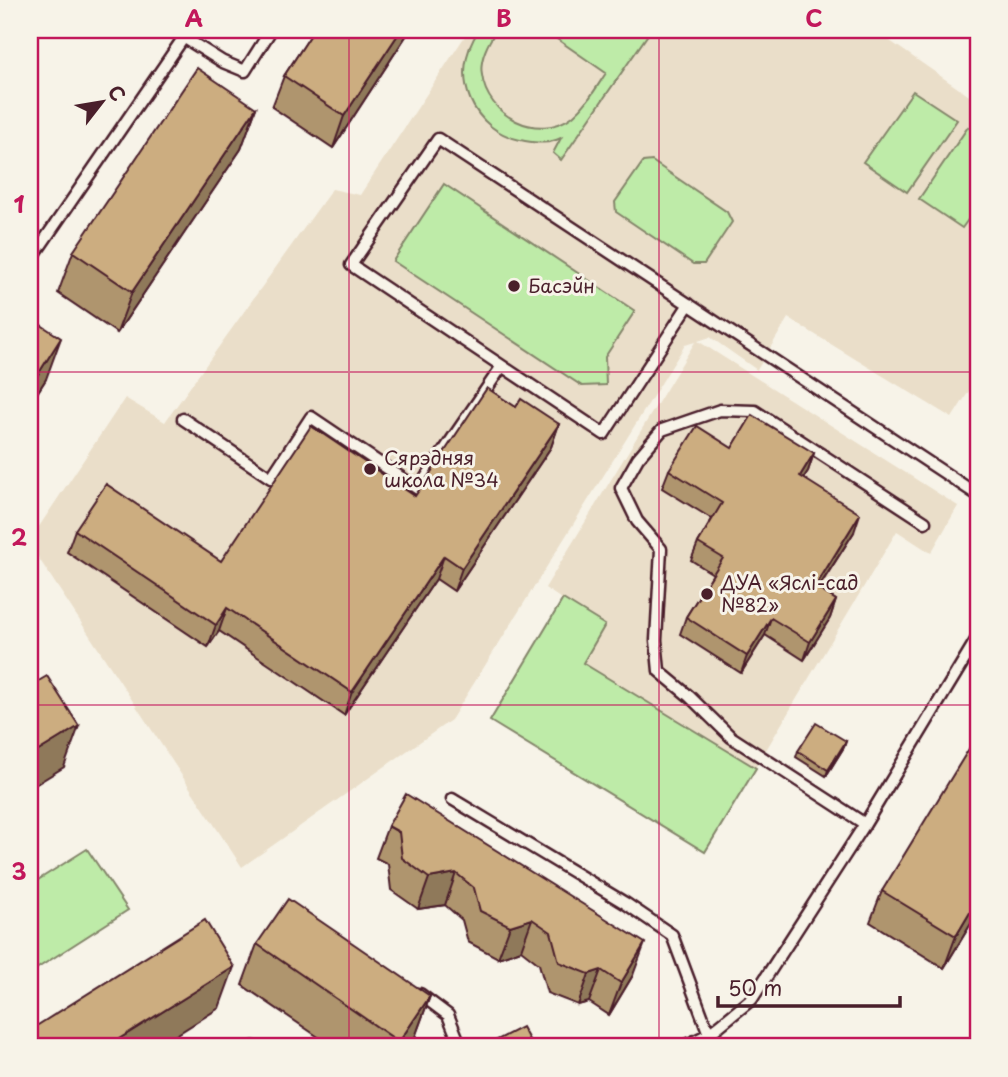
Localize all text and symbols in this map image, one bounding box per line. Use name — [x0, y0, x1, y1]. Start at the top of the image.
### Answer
text: A — [185, 0, 203, 35]
text: B — [496, 0, 512, 35]
text: C — [805, 0, 823, 35]
north arrow — [66, 66, 136, 136]
text: С — [102, 79, 133, 106]
text: 1 — [14, 186, 25, 221]
place label: Басэйн — [528, 271, 595, 299]
marker: Басэйн — [506, 278, 522, 294]
place label: Сярэдняя школа №34 — [384, 443, 499, 493]
marker: Сярэдняя школа №34 — [362, 461, 378, 477]
text: 2 — [11, 519, 27, 554]
place label: ДУА «Яслі-сад №82» — [720, 568, 858, 618]
marker: ДУА «Яслі-сад №82» — [699, 586, 715, 602]
text: 3 — [11, 853, 27, 888]
scale bar — [718, 965, 900, 1009]
text: 50 m — [728, 971, 782, 1003]

